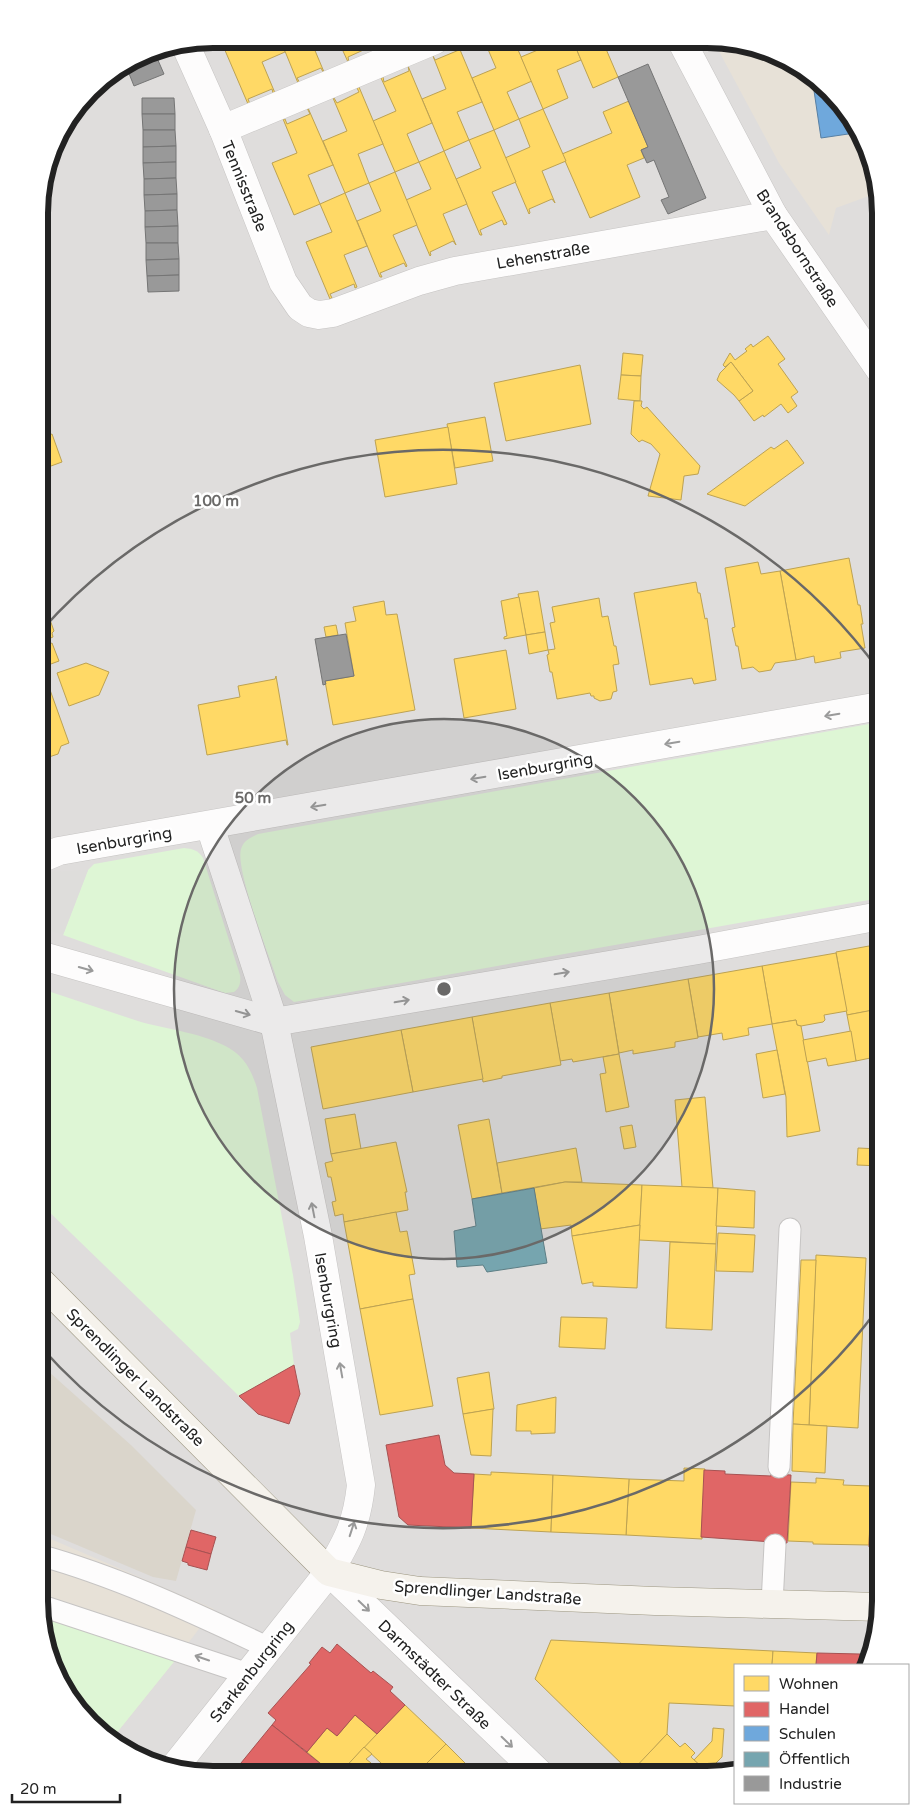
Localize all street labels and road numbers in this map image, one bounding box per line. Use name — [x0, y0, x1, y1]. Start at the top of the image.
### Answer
street label: Tennisstraße — [217, 138, 271, 235]
street label: Brandsbornstraße — [751, 186, 843, 311]
street label: Lehenstraße — [495, 238, 591, 274]
street label: Isenburgring — [496, 749, 594, 785]
street label: Isenburgring — [75, 823, 173, 859]
street label: Isenburgring — [310, 1251, 346, 1349]
street label: Sprendlinger Landstraße — [62, 1304, 209, 1451]
street label: Sprendlinger Landstraße — [394, 1576, 582, 1610]
street label: Darmstädter Straße — [374, 1616, 495, 1734]
street label: Starkenburgring — [206, 1617, 298, 1727]

